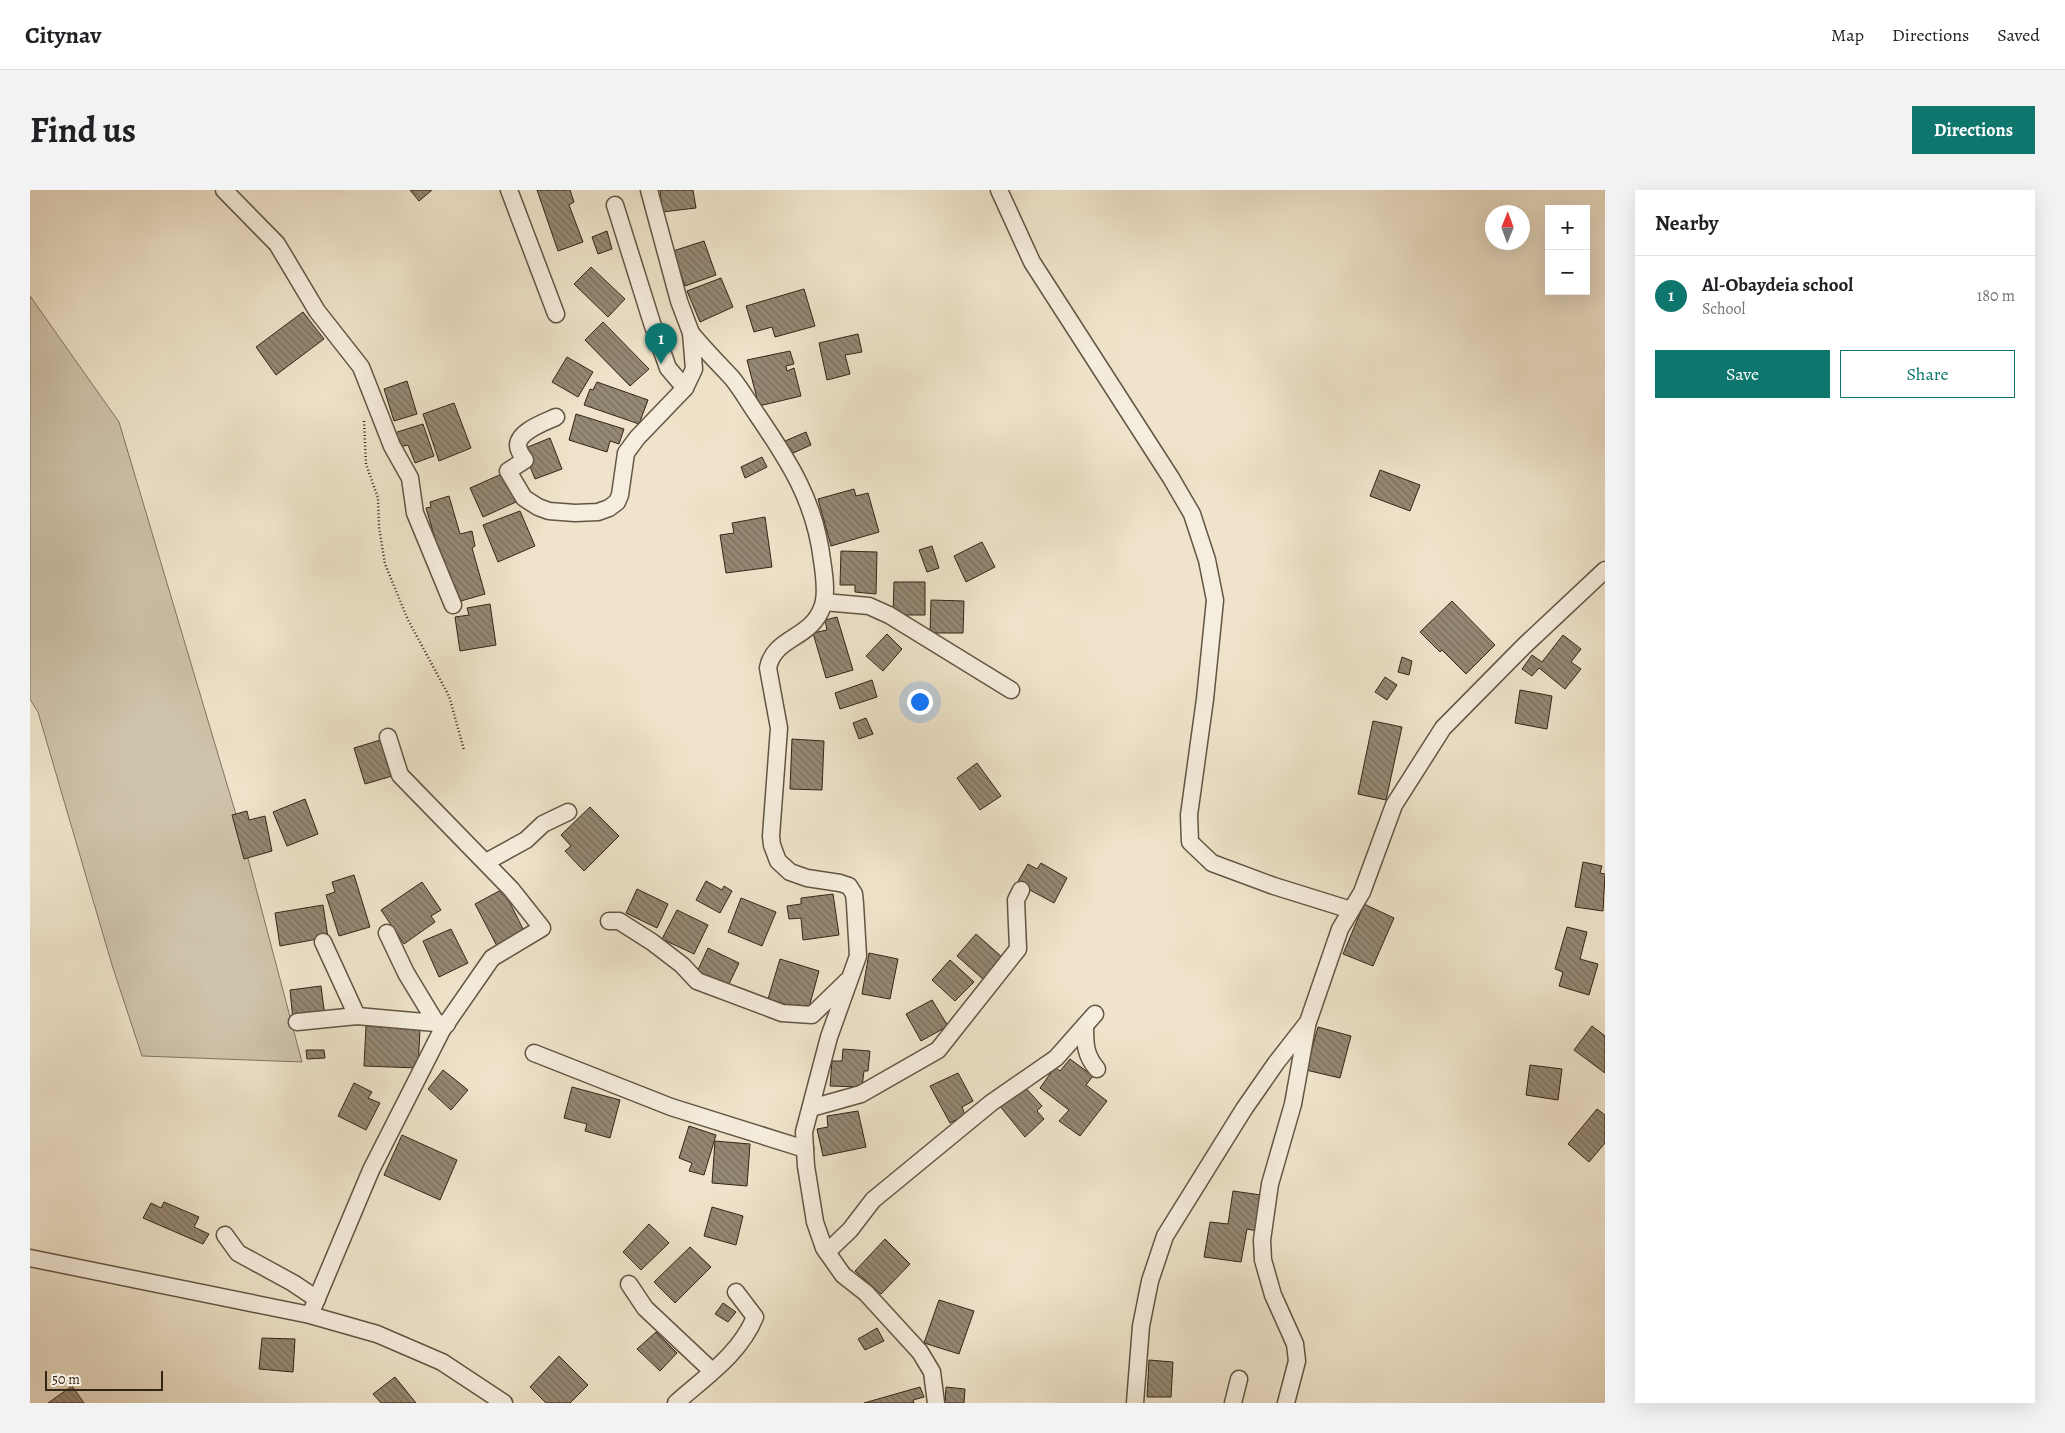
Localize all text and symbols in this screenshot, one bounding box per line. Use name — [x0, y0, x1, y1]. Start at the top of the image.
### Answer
text: Citynav — [25, 19, 101, 51]
text: Map — [1831, 23, 1864, 47]
text: Directions — [1892, 23, 1969, 47]
text: Saved — [1997, 23, 2040, 47]
text: Find us — [30, 106, 136, 154]
button: Directions — [1912, 106, 2035, 154]
north arrow — [1485, 205, 1530, 250]
map controls — [1545, 205, 1590, 295]
button: + — [1545, 205, 1590, 250]
text: Nearby — [1655, 209, 1718, 237]
button: − — [1545, 250, 1590, 295]
text: Al-Obaydeia school — [1702, 272, 1853, 298]
text: 1 — [1668, 285, 1674, 307]
text: 180 m — [1977, 285, 2015, 307]
text: School — [1702, 298, 1745, 320]
pin: 1 — [645, 323, 677, 364]
button: Save — [1655, 350, 1830, 398]
button: Share — [1840, 350, 2015, 398]
your location — [907, 689, 933, 715]
scale bar — [45, 1368, 162, 1391]
text: 50 m — [52, 1370, 80, 1389]

